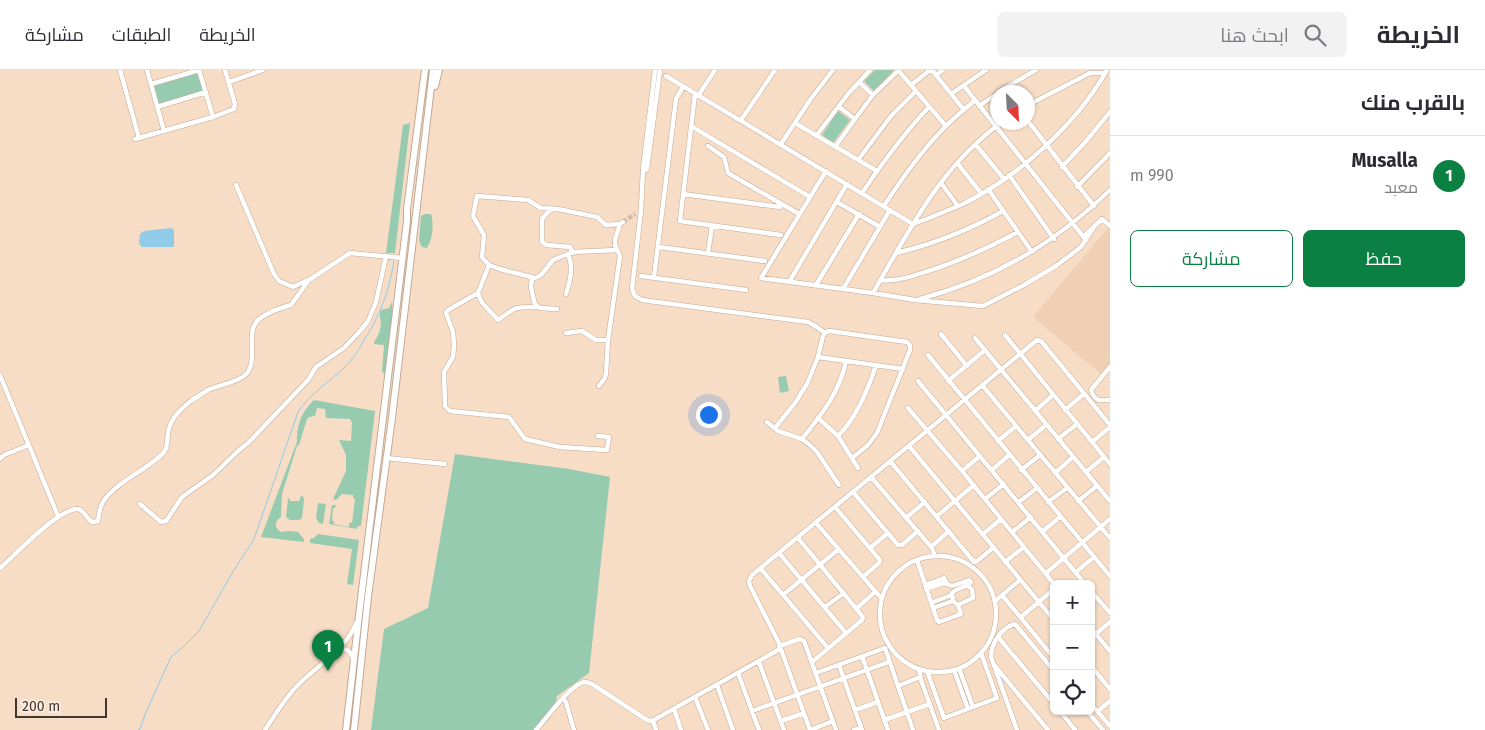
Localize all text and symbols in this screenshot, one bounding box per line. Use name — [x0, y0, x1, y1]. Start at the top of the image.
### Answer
search box — [997, 12, 1347, 57]
icon: search — [1301, 21, 1329, 49]
text: الخريطة — [1377, 21, 1460, 49]
text: مشاركة — [25, 24, 84, 46]
text: الطبقات — [112, 24, 171, 46]
text: الخريطة — [199, 24, 256, 46]
text: ابحث هنا — [1220, 24, 1289, 47]
north arrow — [990, 85, 1035, 130]
text: بالقرب منك — [1361, 90, 1465, 116]
text: Musalla — [1351, 149, 1418, 172]
text: 990 m — [1130, 166, 1174, 185]
text: 1 — [1445, 166, 1453, 185]
text: معبد — [1384, 178, 1418, 197]
button: مشاركة — [1130, 230, 1293, 287]
button: حفظ — [1303, 230, 1465, 287]
your location — [696, 402, 722, 428]
map controls — [1050, 580, 1095, 715]
button: + — [1050, 580, 1095, 625]
button: − — [1050, 625, 1095, 670]
pin: 1 — [312, 630, 344, 671]
button: locate — [1050, 670, 1095, 715]
scale bar — [15, 695, 108, 718]
text: 200 m — [22, 698, 60, 715]

